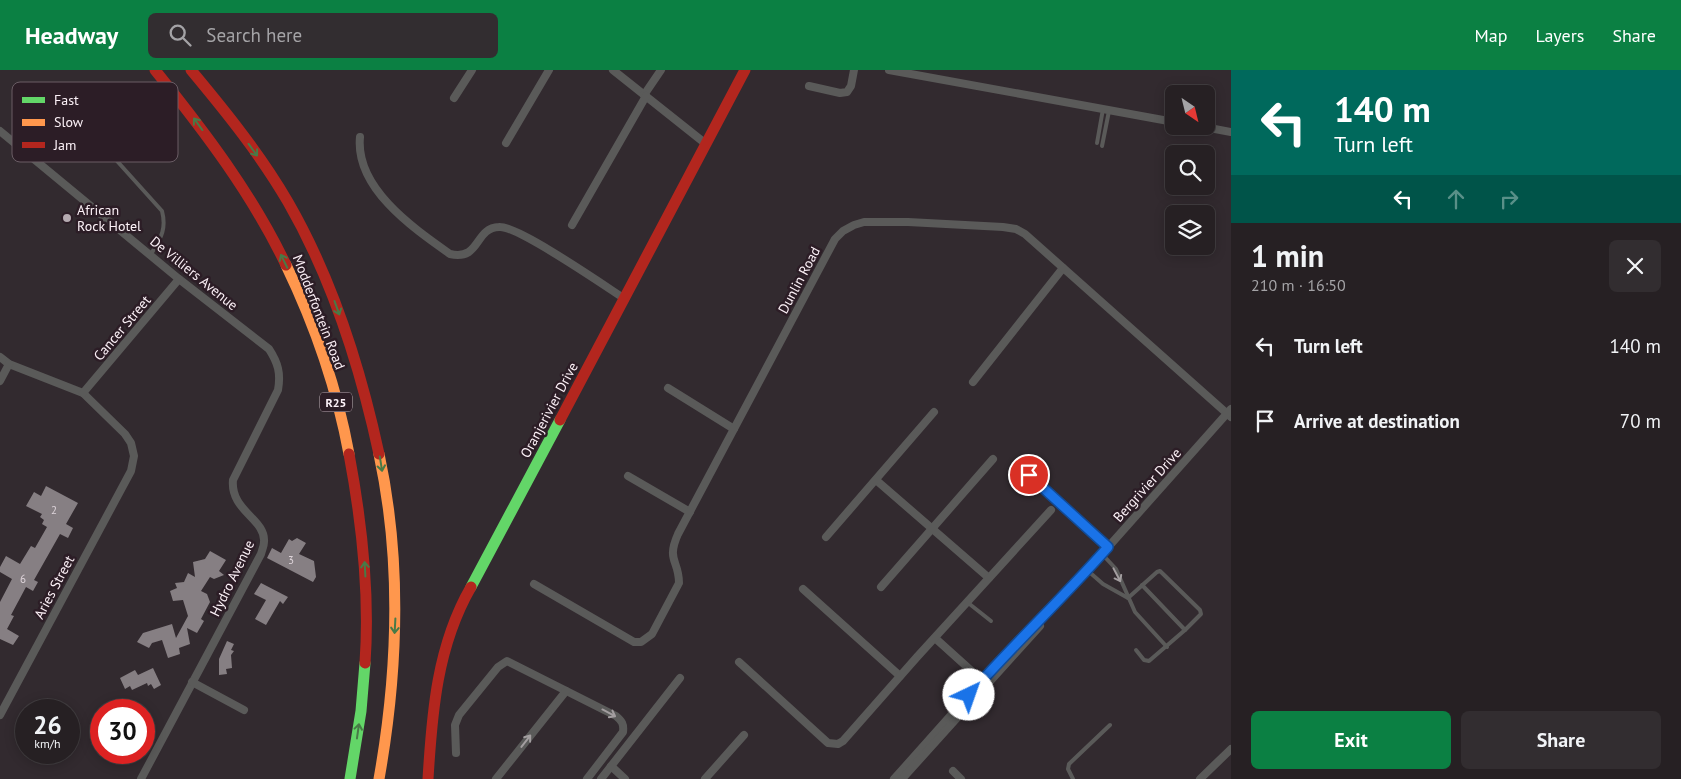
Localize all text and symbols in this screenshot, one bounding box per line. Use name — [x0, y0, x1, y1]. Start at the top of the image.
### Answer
search box — [148, 13, 498, 58]
text: Headway — [25, 20, 118, 51]
icon: search — [166, 21, 194, 49]
text: Search here — [206, 23, 302, 47]
text: Map — [1475, 24, 1507, 47]
text: Layers — [1535, 24, 1584, 47]
text: Share — [1612, 24, 1656, 47]
legend — [12, 82, 178, 162]
north arrow — [1165, 85, 1215, 135]
map controls — [1165, 85, 1215, 255]
text: 140 m — [1334, 86, 1431, 132]
icon: left — [1251, 90, 1316, 155]
text: Fast — [54, 91, 79, 109]
text: Slow — [54, 113, 84, 131]
one-way arrow — [193, 117, 203, 131]
text: Turn left — [1334, 130, 1413, 158]
text: Jam — [53, 136, 76, 154]
one-way arrow — [248, 143, 258, 157]
button: search — [1165, 145, 1215, 195]
icon: left — [1389, 185, 1417, 213]
icon: ahead — [1442, 185, 1470, 213]
icon: right — [1495, 185, 1523, 213]
place label: African Rock Hotel — [77, 201, 141, 235]
button: layers — [1165, 205, 1215, 255]
marker: African Rock Hotel — [61, 212, 73, 224]
street label: De Villiers Avenue — [146, 232, 242, 314]
text: 1 min — [1251, 236, 1324, 275]
button: close — [1609, 240, 1661, 292]
street label: Dunlin Road — [774, 243, 824, 317]
street label: Modderfontein Road — [289, 252, 349, 372]
one-way arrow — [279, 254, 289, 269]
text: 210 m · 16:50 — [1251, 275, 1346, 295]
street label: Cancer Street — [89, 291, 155, 364]
one-way arrow — [333, 300, 342, 315]
icon: left — [1251, 332, 1279, 360]
text: Turn left — [1294, 334, 1363, 358]
text: 140 m — [1609, 334, 1661, 358]
street label: Oranjerivier Drive — [516, 359, 582, 461]
road number: R25 — [320, 392, 352, 412]
icon: arrive — [1251, 407, 1279, 435]
text: Arrive at destination — [1294, 409, 1460, 433]
text: 70 m — [1620, 409, 1661, 433]
street label: Bergrivier Drive — [1109, 444, 1185, 526]
pin — [1008, 454, 1050, 496]
one-way arrow — [377, 456, 387, 472]
icon: arrive — [1015, 461, 1043, 489]
house number: 2 — [51, 503, 57, 517]
street label: Hydro Avenue — [206, 537, 258, 619]
street label: Aries Street — [30, 552, 78, 622]
house number: 3 — [288, 553, 294, 567]
one-way arrow — [360, 561, 369, 577]
one-way arrow — [1112, 567, 1122, 582]
house number: 6 — [20, 572, 26, 586]
one-way arrow — [390, 618, 399, 634]
position arrow — [942, 668, 994, 720]
speed limit sign: 30 — [90, 699, 155, 764]
text: 26 — [33, 709, 62, 741]
one-way arrow — [601, 709, 616, 718]
button: Exit — [1251, 711, 1451, 769]
button: Share — [1461, 711, 1661, 769]
one-way arrow — [354, 723, 364, 739]
one-way arrow — [521, 735, 532, 748]
text: km/h — [34, 736, 61, 751]

